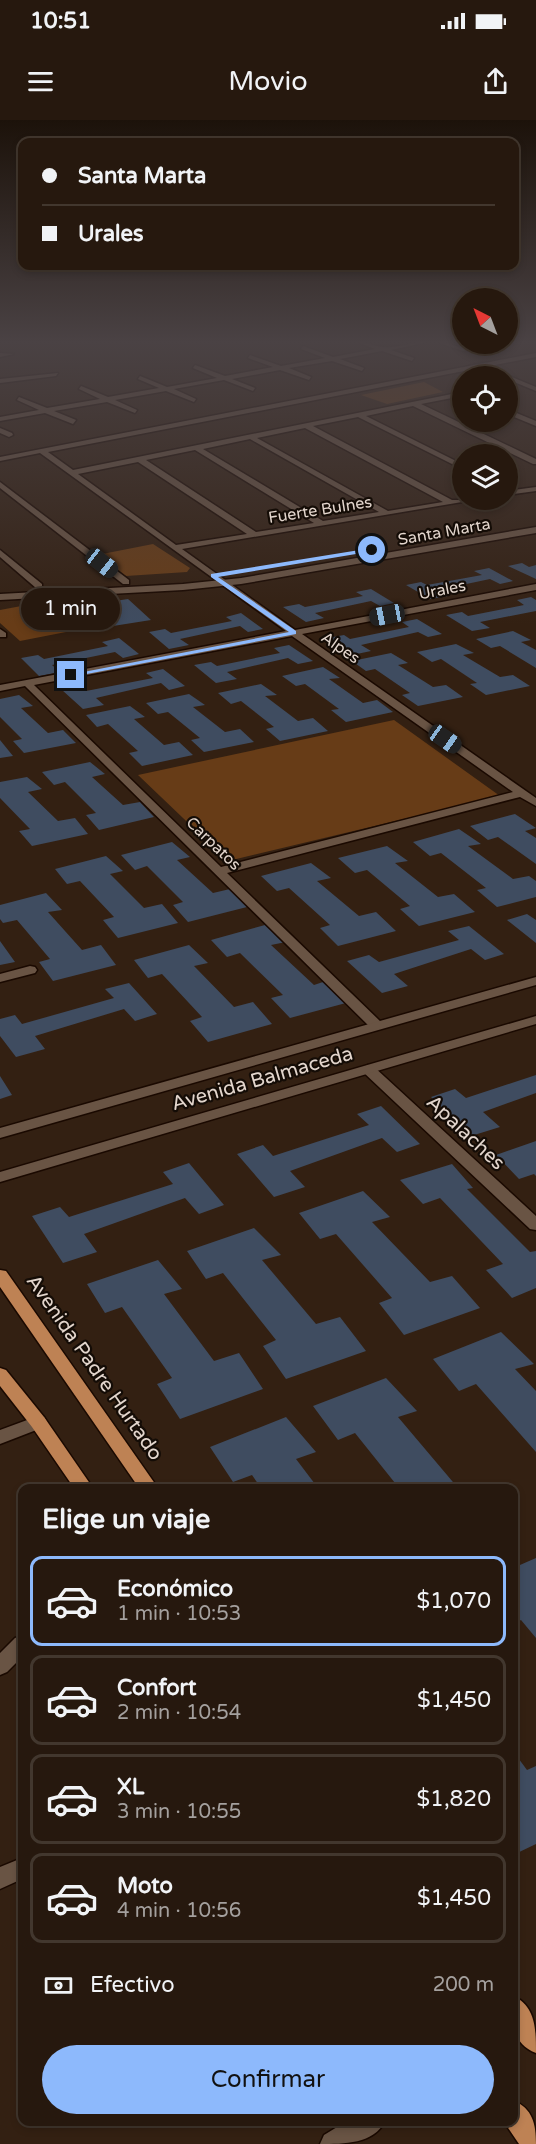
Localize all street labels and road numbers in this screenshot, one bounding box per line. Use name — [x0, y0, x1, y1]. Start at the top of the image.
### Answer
street label: Fuerte Bulnes — [267, 492, 373, 528]
street label: Santa Marta — [396, 514, 492, 550]
street label: Urales — [417, 576, 468, 604]
street label: Alpes — [317, 627, 364, 668]
street label: Carpatos — [182, 813, 245, 875]
street label: Avenida Balmaceda — [169, 1042, 356, 1116]
street label: Apalaches — [421, 1090, 510, 1175]
street label: Avenida Padre Hurtado — [21, 1270, 167, 1465]

